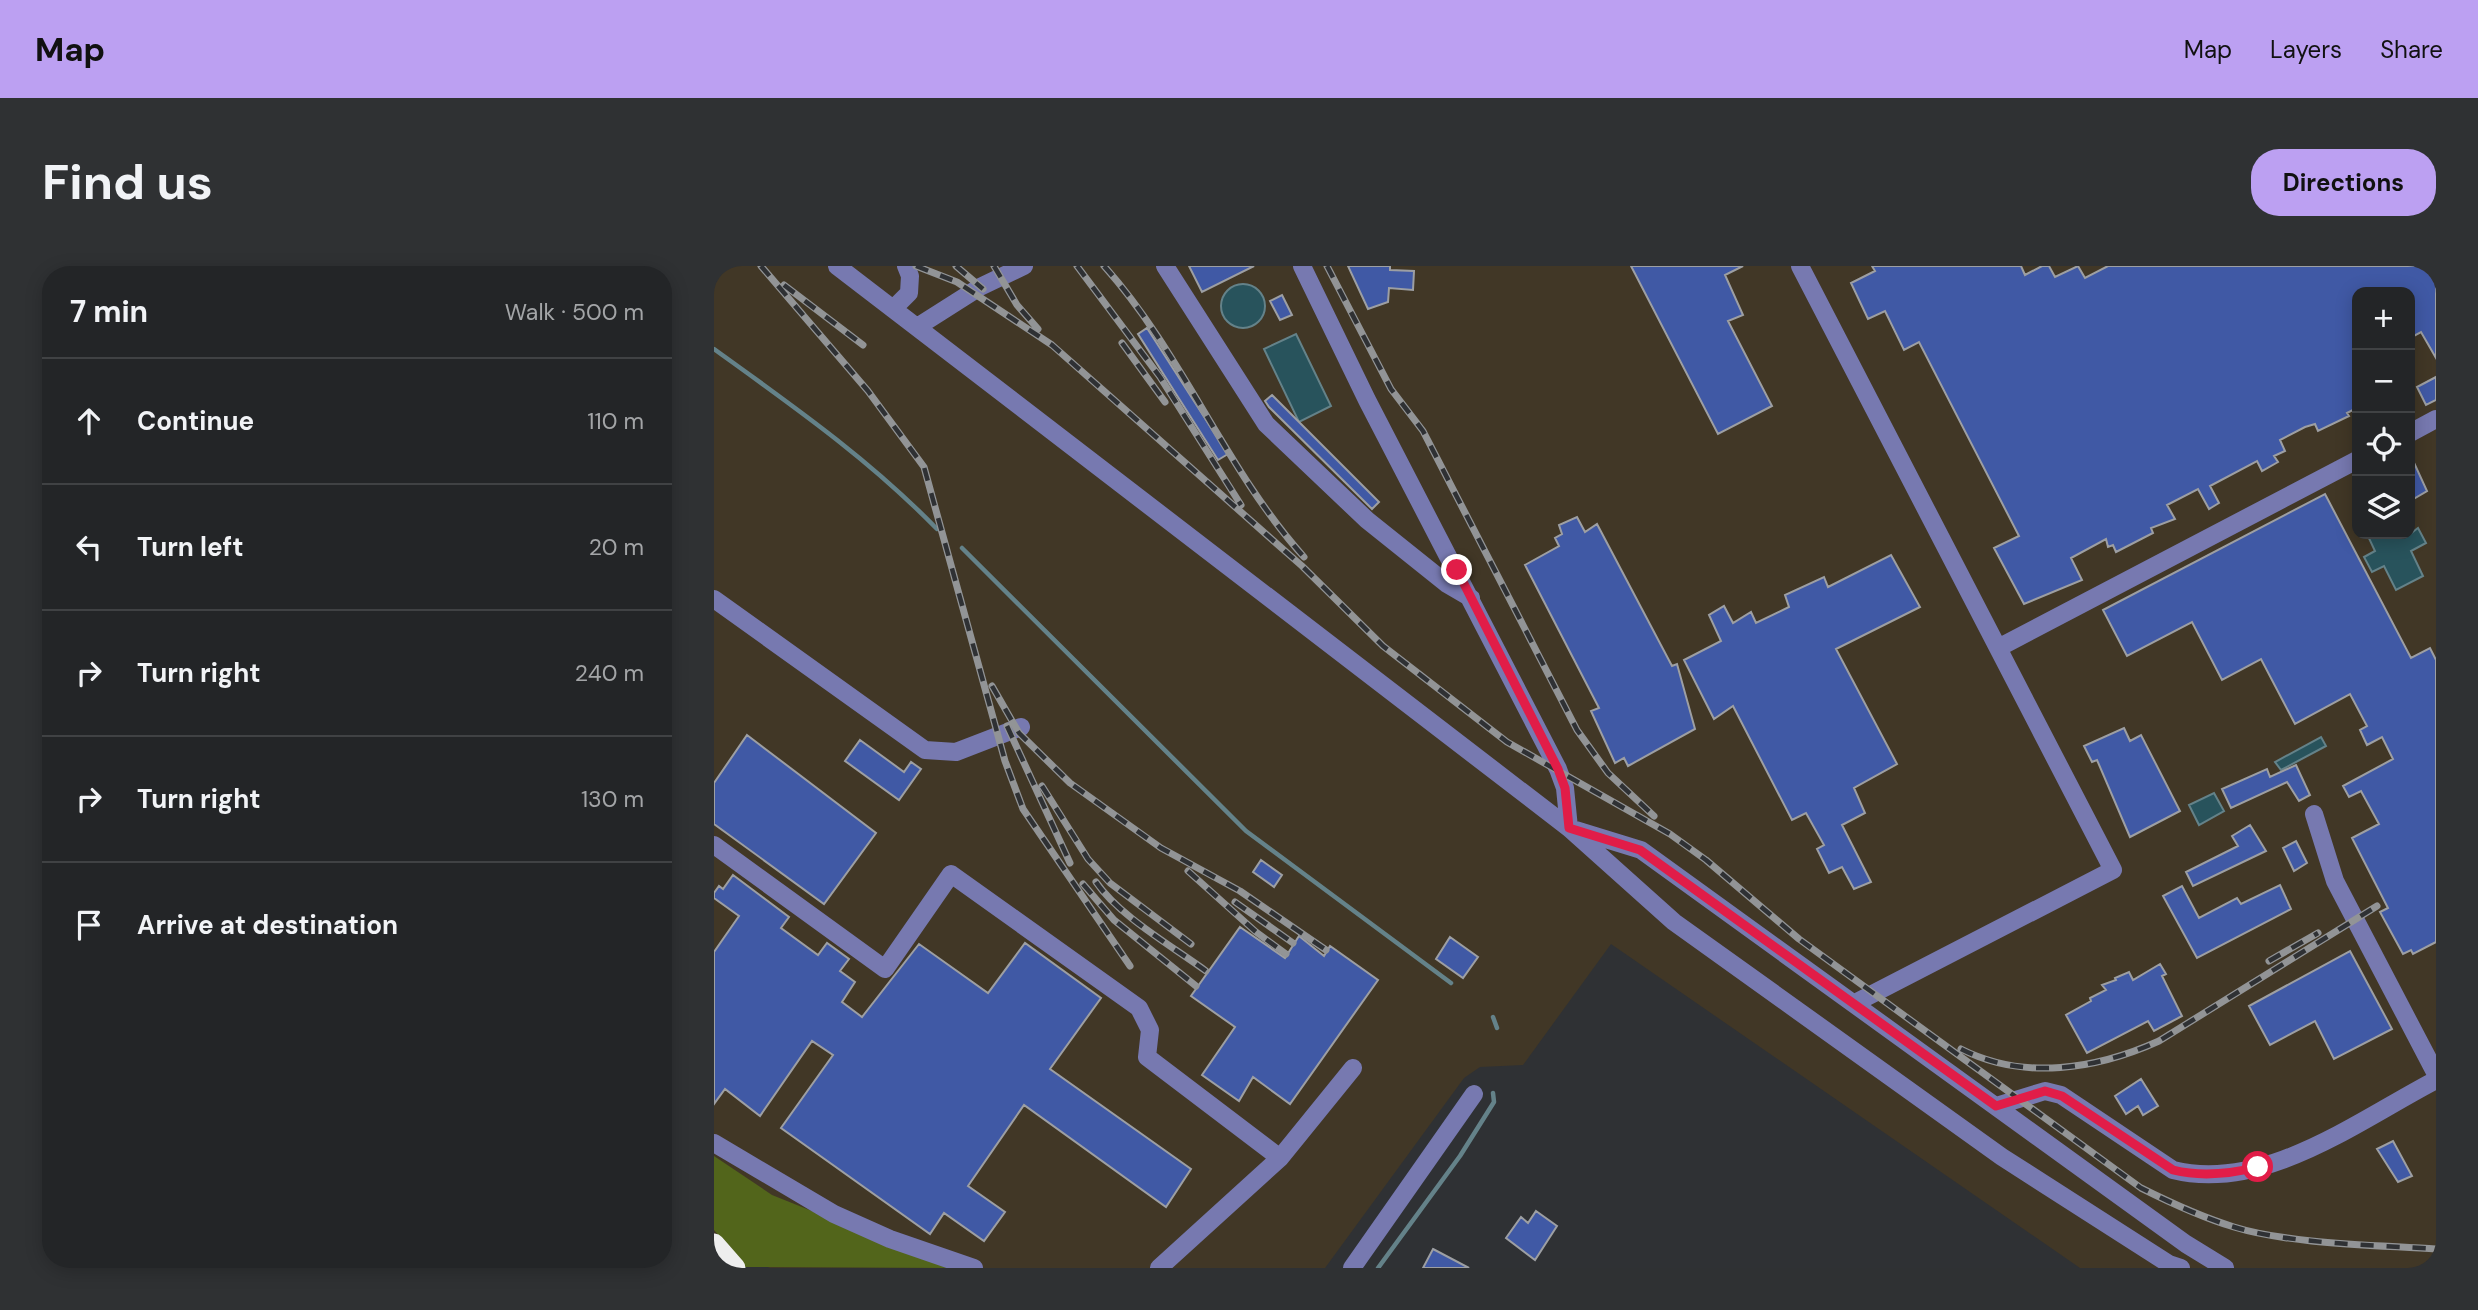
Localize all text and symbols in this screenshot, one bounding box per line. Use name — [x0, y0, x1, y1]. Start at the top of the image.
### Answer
text: Map — [35, 28, 105, 71]
text: Map — [2184, 34, 2232, 65]
text: Layers — [2270, 34, 2342, 65]
text: Share — [2380, 34, 2443, 65]
button: Directions — [2251, 149, 2436, 216]
text: Find us — [42, 150, 213, 214]
map controls — [2352, 287, 2415, 539]
button: + — [2352, 287, 2415, 350]
text: 7 min — [70, 292, 148, 331]
text: Walk · 500 m — [505, 297, 644, 327]
button: − — [2352, 350, 2415, 413]
icon: ahead — [70, 402, 108, 440]
text: Continue — [137, 404, 254, 438]
text: 110 m — [587, 406, 644, 436]
button: locate — [2352, 413, 2415, 476]
button: layers — [2352, 476, 2415, 539]
icon: left — [70, 528, 108, 566]
text: Turn left — [137, 530, 244, 564]
text: 20 m — [589, 532, 644, 562]
route end — [1441, 554, 1472, 585]
icon: right — [70, 654, 108, 692]
text: Turn right — [137, 656, 261, 690]
text: 240 m — [575, 658, 644, 688]
icon: right — [70, 780, 108, 818]
text: Turn right — [137, 782, 261, 816]
text: 130 m — [581, 784, 644, 814]
icon: arrive — [70, 906, 108, 944]
text: Arrive at destination — [137, 908, 398, 942]
route start — [2242, 1151, 2273, 1182]

